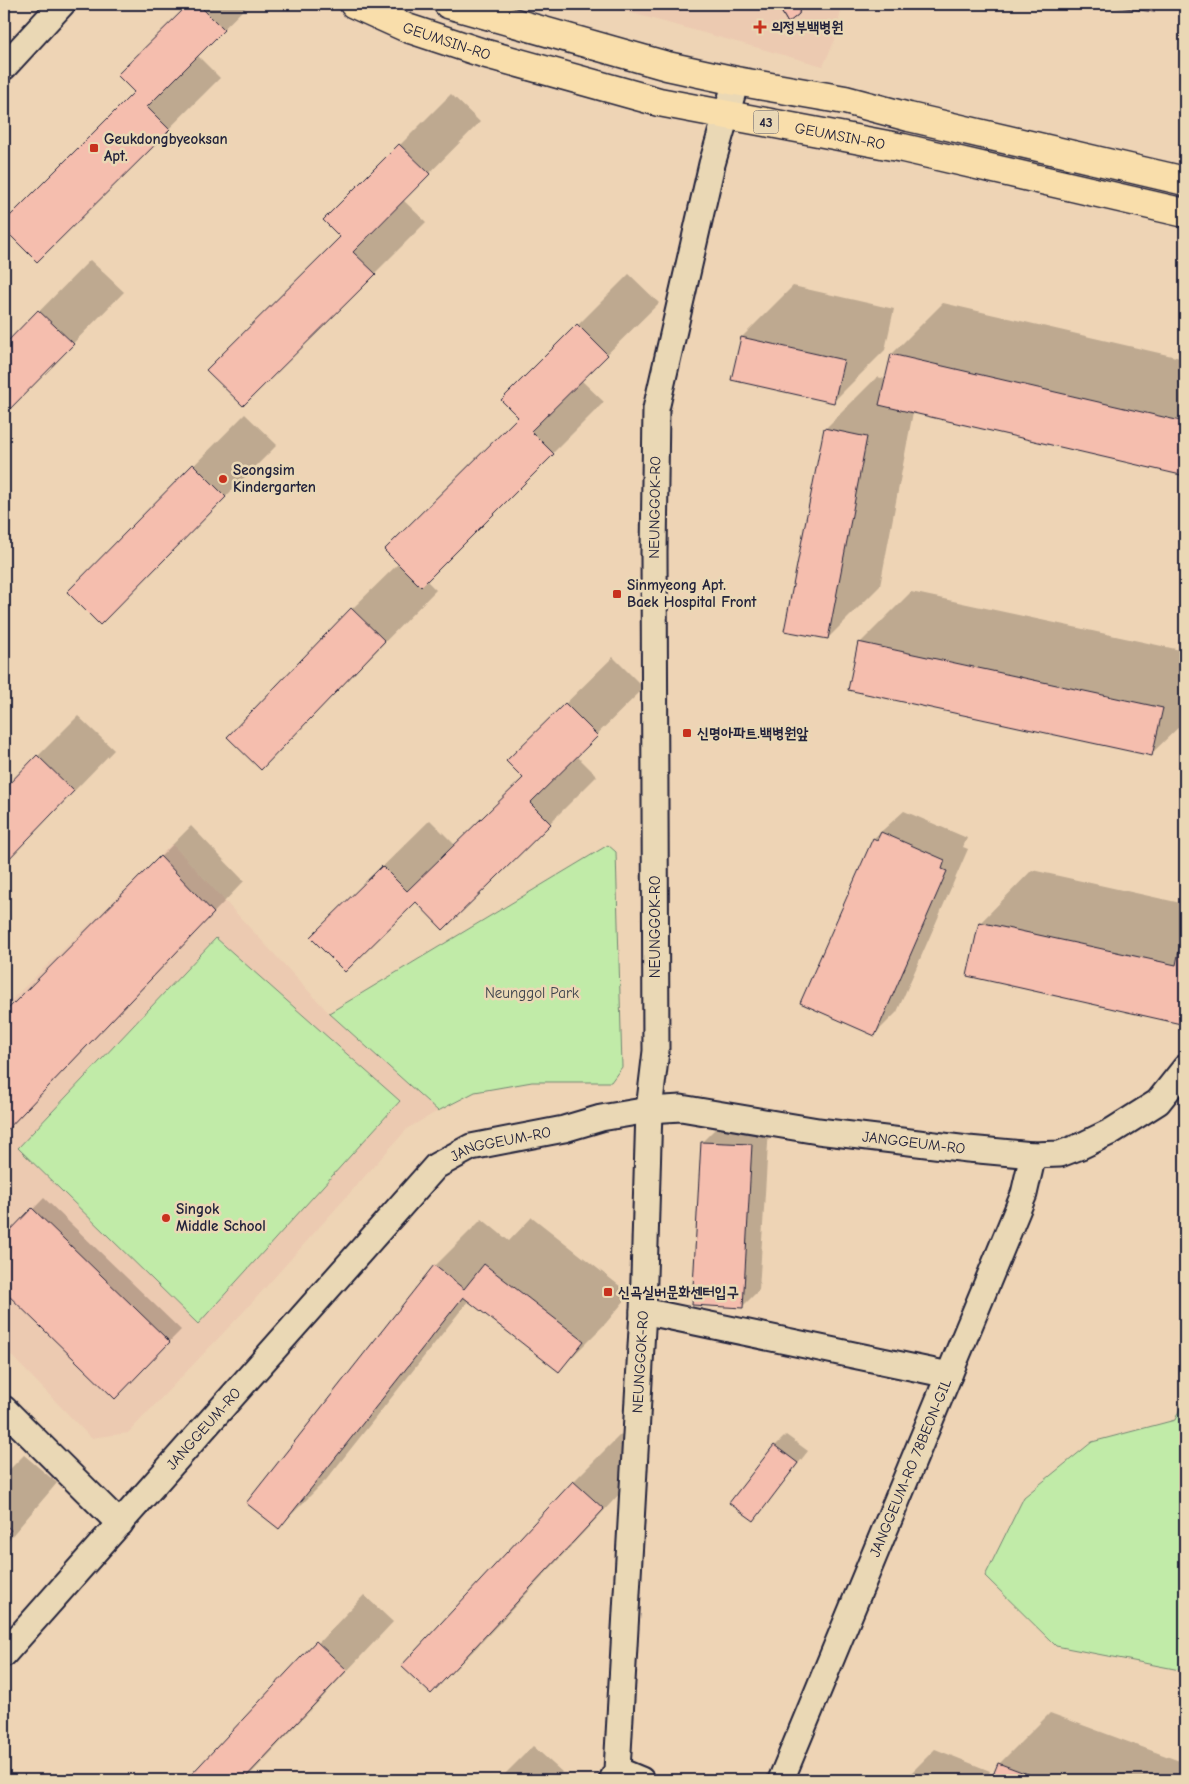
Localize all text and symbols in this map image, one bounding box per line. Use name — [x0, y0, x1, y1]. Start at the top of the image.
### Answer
street label: GEUMSIN-RO — [400, 18, 493, 64]
place label: 의정부백병원 — [771, 18, 843, 36]
marker: 의정부백병원 — [753, 20, 767, 34]
road number: 43 — [754, 110, 778, 134]
street label: GEUMSIN-RO — [793, 119, 887, 153]
place label: Geukdongbyeoksan Apt. — [104, 130, 228, 165]
marker: Geukdongbyeoksan Apt. — [88, 142, 100, 154]
street label: NEUNGGOK-RO — [645, 456, 664, 559]
place label: Seongsim Kindergarten — [233, 461, 316, 496]
marker: Seongsim Kindergarten — [217, 473, 229, 485]
place label: Sinmyeong Apt. Baek Hospital Front — [627, 576, 758, 611]
marker: Sinmyeong Apt. Baek Hospital Front — [611, 588, 623, 600]
place label: 신명아파트.백병원앞 — [697, 724, 808, 742]
marker: 신명아파트.백병원앞 — [681, 727, 693, 739]
street label: NEUNGGOK-RO — [646, 876, 664, 978]
park label: Neunggol Park — [485, 984, 580, 1002]
street label: JANGGEUM-RO — [447, 1123, 552, 1166]
street label: JANGGEUM-RO — [861, 1127, 966, 1158]
place label: Singok Middle School — [176, 1200, 266, 1235]
marker: Singok Middle School — [160, 1212, 172, 1224]
place label: 신곡실버문화센터입구 — [618, 1283, 739, 1301]
marker: 신곡실버문화센터입구 — [602, 1286, 614, 1298]
street label: NEUNGGOK-RO — [628, 1310, 652, 1414]
street label: JANGGEUM-RO 78BEON-GIL — [866, 1376, 956, 1560]
street label: JANGGEUM-RO — [162, 1384, 245, 1473]

